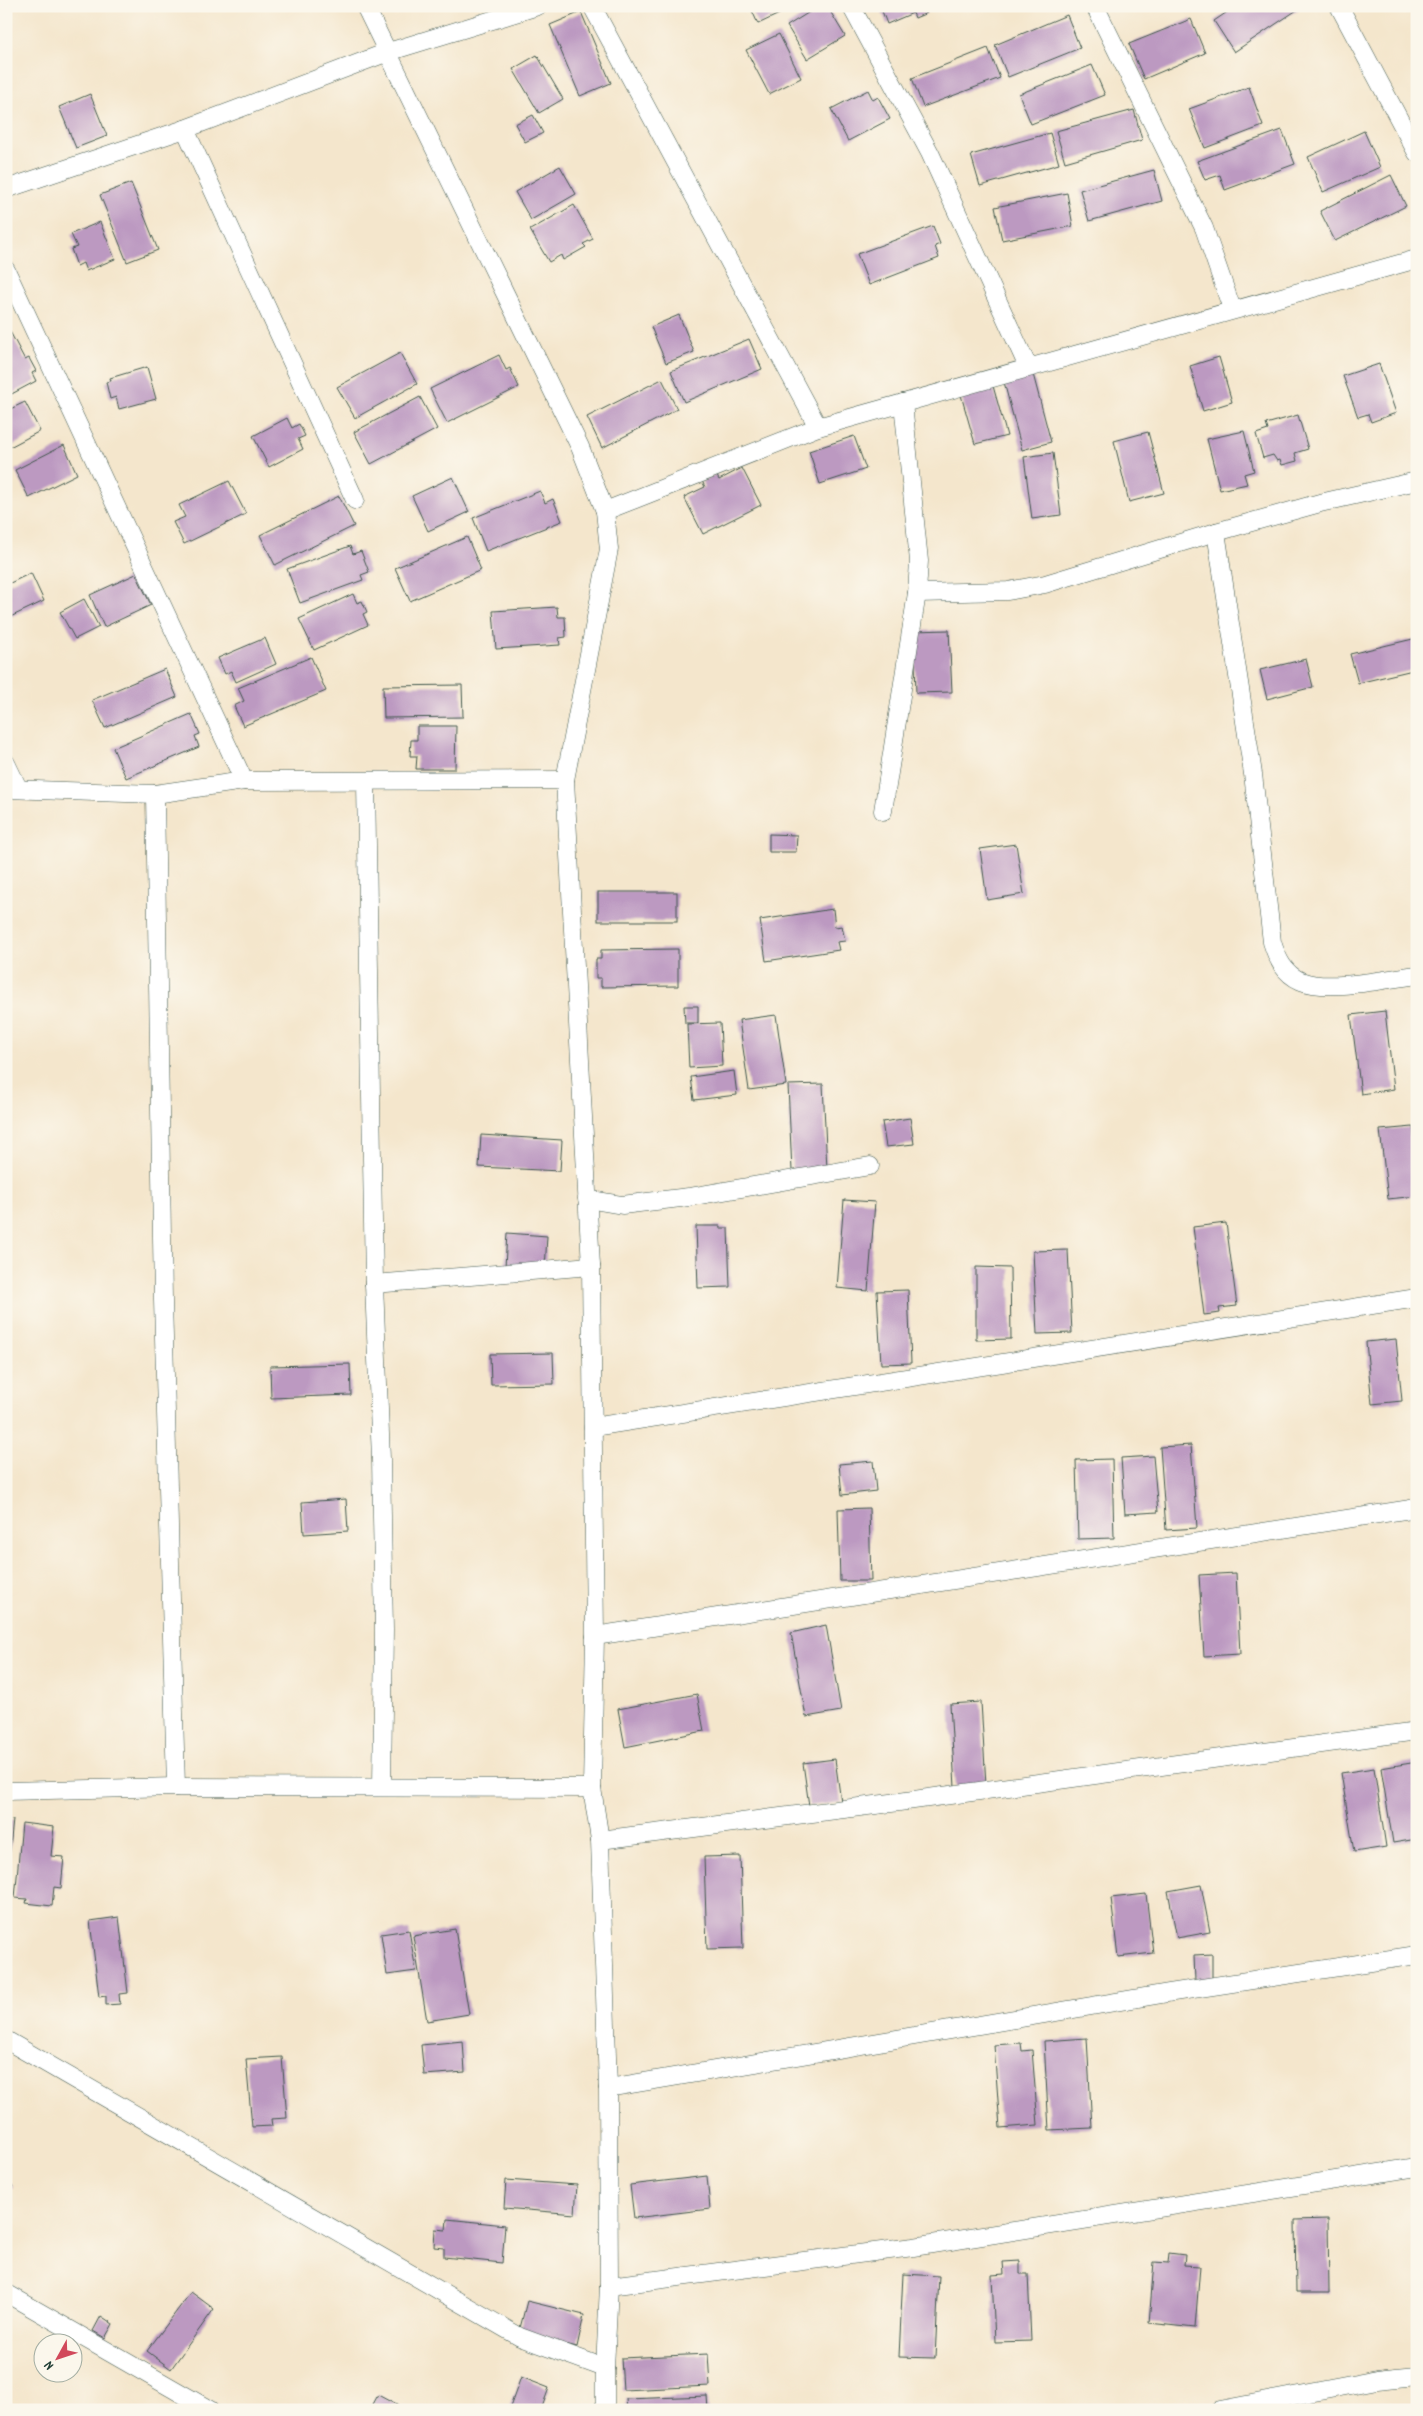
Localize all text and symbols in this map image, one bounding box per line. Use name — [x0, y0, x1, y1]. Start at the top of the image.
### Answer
north arrow — [32, 2334, 82, 2384]
text: N — [40, 2356, 59, 2374]

